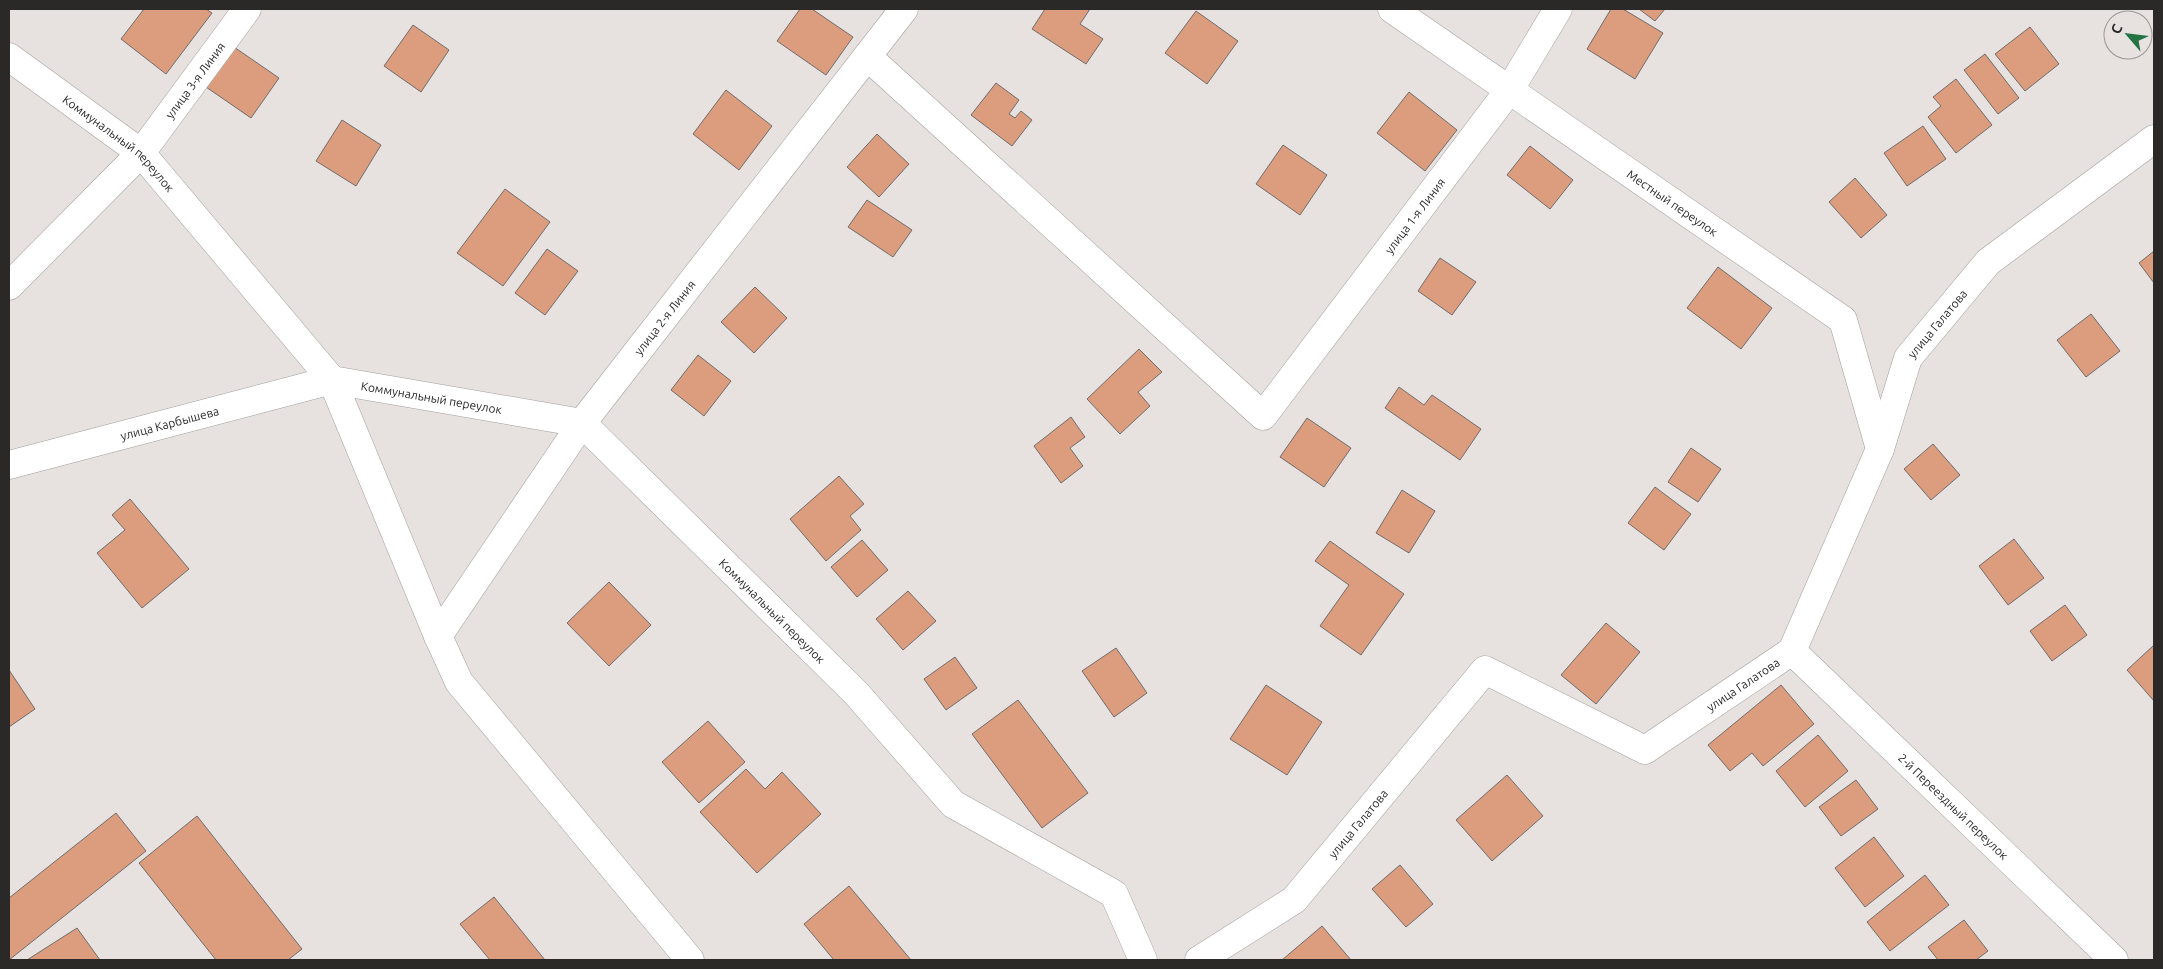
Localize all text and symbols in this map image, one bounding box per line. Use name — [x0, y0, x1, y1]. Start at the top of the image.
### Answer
north arrow — [2103, 10, 2153, 60]
text: С — [2107, 21, 2126, 37]
street label: улица 3-я Линия — [162, 39, 227, 121]
street label: Коммунальный переулок — [61, 92, 177, 194]
street label: Местный переулок — [1625, 167, 1720, 238]
street label: улица 1-я Линия — [1382, 175, 1447, 256]
street label: улица 2-я Линия — [631, 277, 697, 357]
street label: улица Галатова — [1905, 287, 1969, 360]
street label: Коммунальный переулок — [360, 379, 503, 416]
street label: улица Карбышева — [119, 404, 220, 442]
street label: Коммунальный переулок — [717, 556, 828, 665]
street label: улица Галатова — [1704, 655, 1782, 713]
street label: 2-й Переездный переулок — [1896, 751, 2011, 862]
street label: улица Галатова — [1325, 786, 1390, 860]

